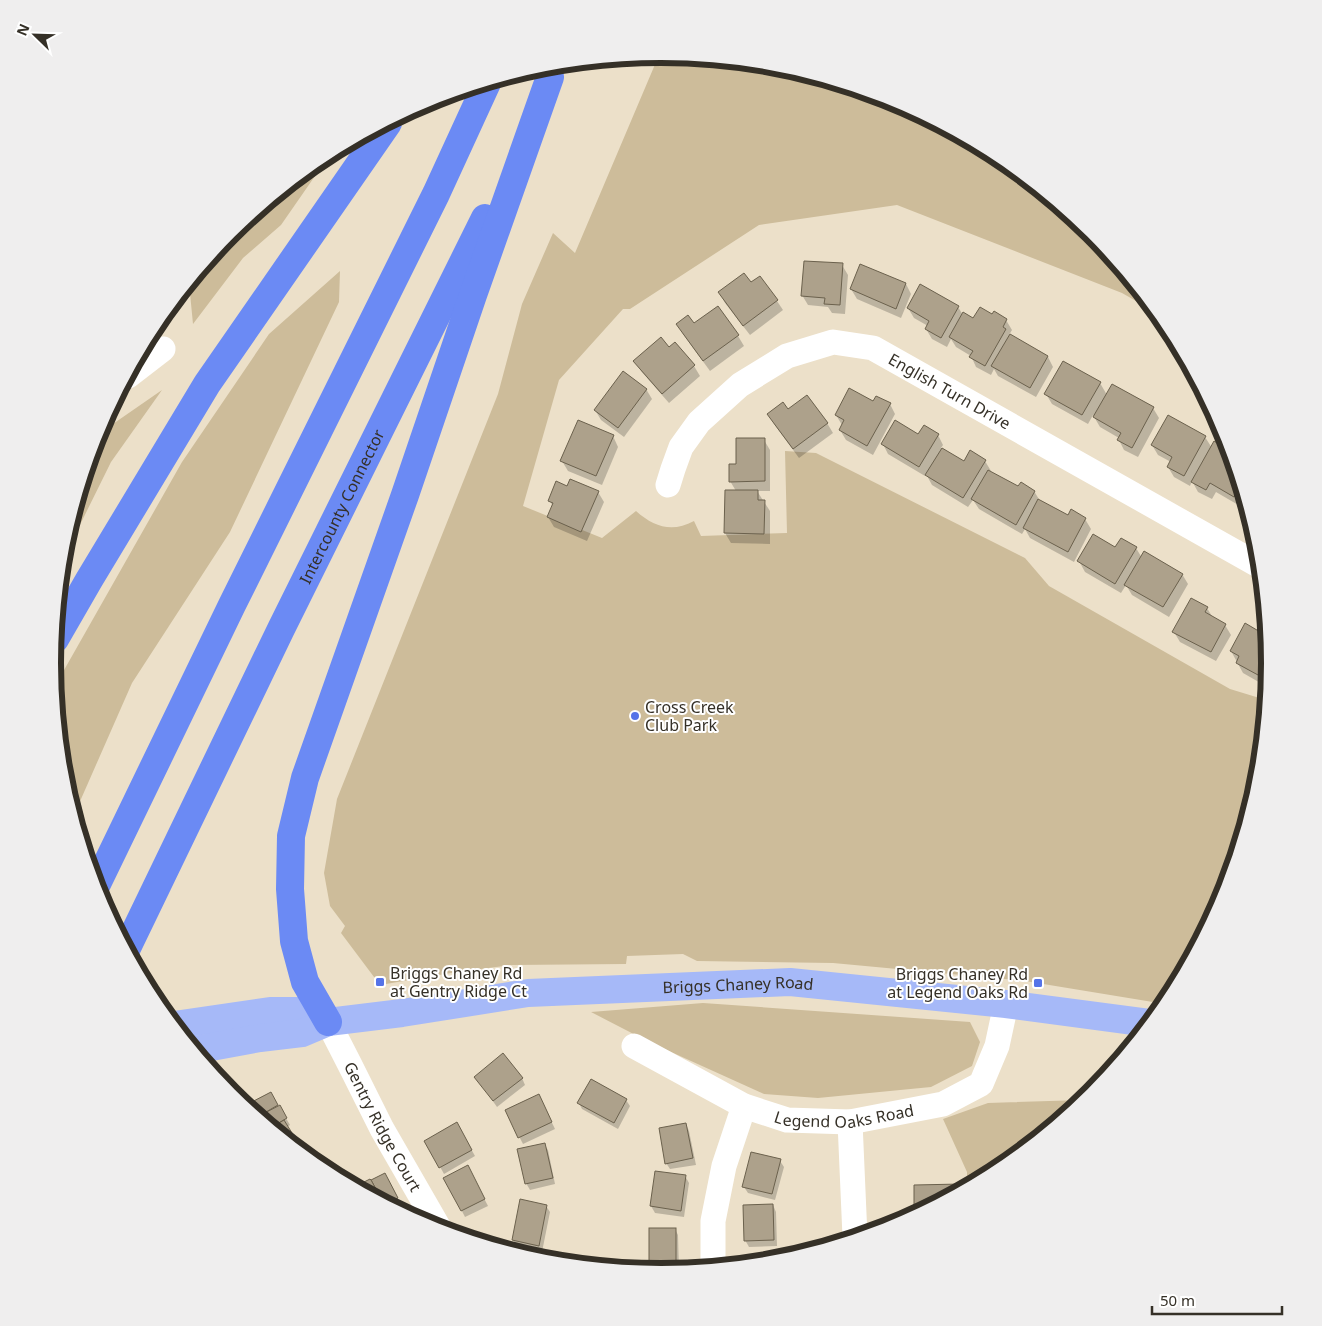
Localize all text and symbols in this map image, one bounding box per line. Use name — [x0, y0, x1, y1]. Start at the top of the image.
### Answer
north arrow — [10, 10, 60, 60]
text: N — [12, 21, 34, 39]
street label: English Turn Drive — [885, 348, 1015, 434]
street label: Intercounty Connector — [294, 425, 390, 588]
place label: Cross Creek Club Park — [645, 696, 734, 736]
marker: Cross Creek Club Park — [629, 710, 641, 722]
place label: Briggs Chaney Rd at Gentry Ridge Ct — [390, 962, 527, 1002]
place label: Briggs Chaney Rd at Legend Oaks Rd — [887, 963, 1028, 1003]
street label: Briggs Chaney Road — [662, 971, 815, 998]
marker: Briggs Chaney Rd at Gentry Ridge Ct — [374, 976, 386, 988]
marker: Briggs Chaney Rd at Legend Oaks Rd — [1032, 977, 1044, 989]
street label: Gentry Ridge Court — [339, 1058, 427, 1196]
street label: Legend Oaks Road — [771, 1099, 916, 1133]
scale bar — [1152, 1284, 1282, 1316]
text: 50 m — [1160, 1290, 1195, 1310]

